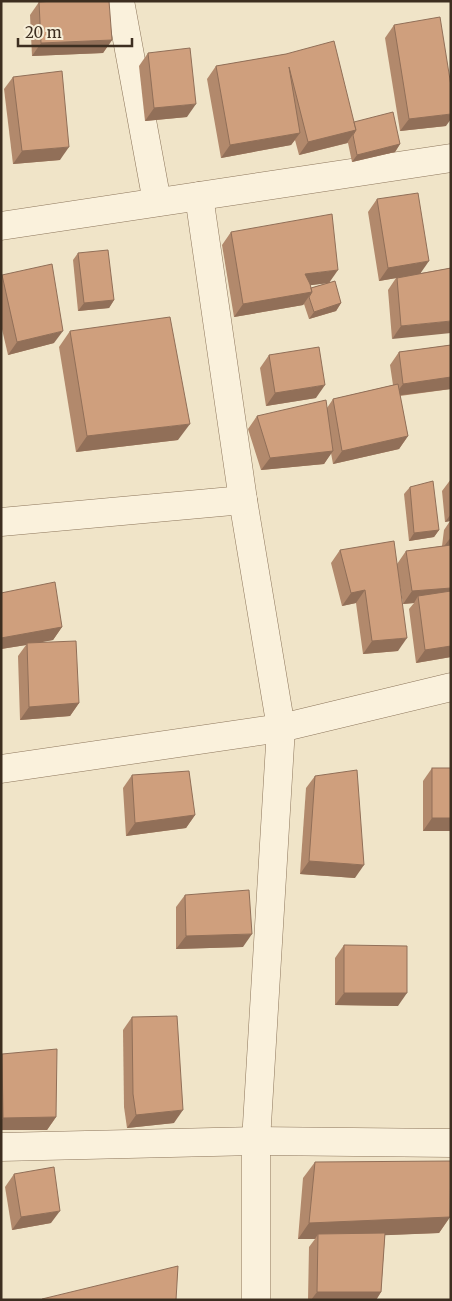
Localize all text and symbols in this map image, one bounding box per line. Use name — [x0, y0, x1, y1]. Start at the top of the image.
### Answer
scale bar — [18, 15, 131, 47]
text: 20 m — [25, 23, 62, 42]

